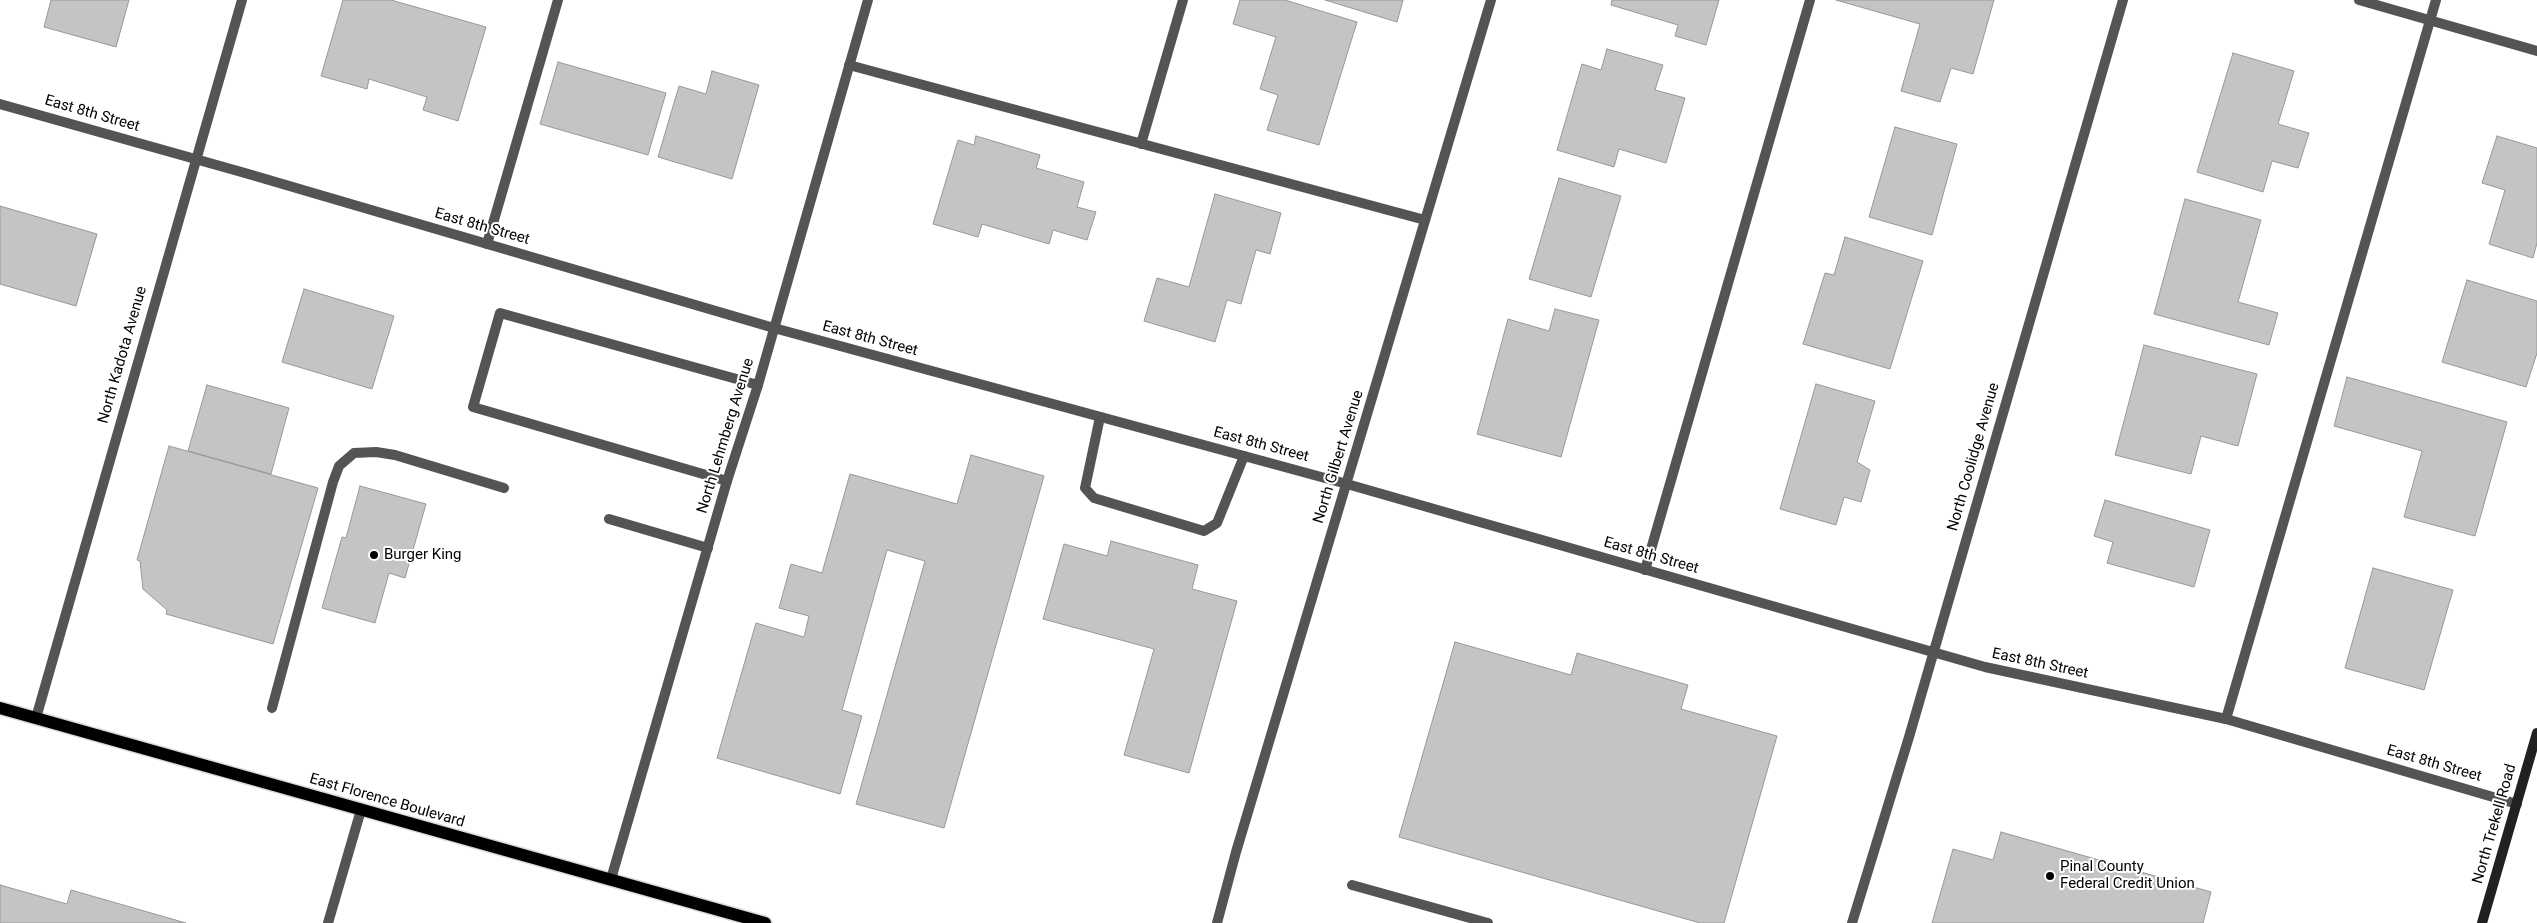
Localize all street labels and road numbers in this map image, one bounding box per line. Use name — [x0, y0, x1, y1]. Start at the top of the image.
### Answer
street label: East 8th Street — [42, 92, 142, 136]
street label: East 8th Street — [432, 205, 532, 249]
street label: North Kadota Avenue — [95, 284, 151, 426]
street label: East 8th Street — [820, 318, 920, 360]
street label: North Lehmberg Avenue — [694, 356, 758, 516]
street label: North Coolidge Avenue — [1944, 381, 2004, 533]
street label: North Gilbert Avenue — [1310, 388, 1368, 526]
street label: East 8th Street — [1211, 424, 1311, 466]
street label: East 8th Street — [1601, 534, 1701, 578]
street label: East 8th Street — [1990, 645, 2090, 683]
street label: East 8th Street — [2384, 742, 2484, 786]
street label: North Trekell Road — [2469, 762, 2521, 886]
street label: East Florence Boulevard — [307, 770, 467, 832]

